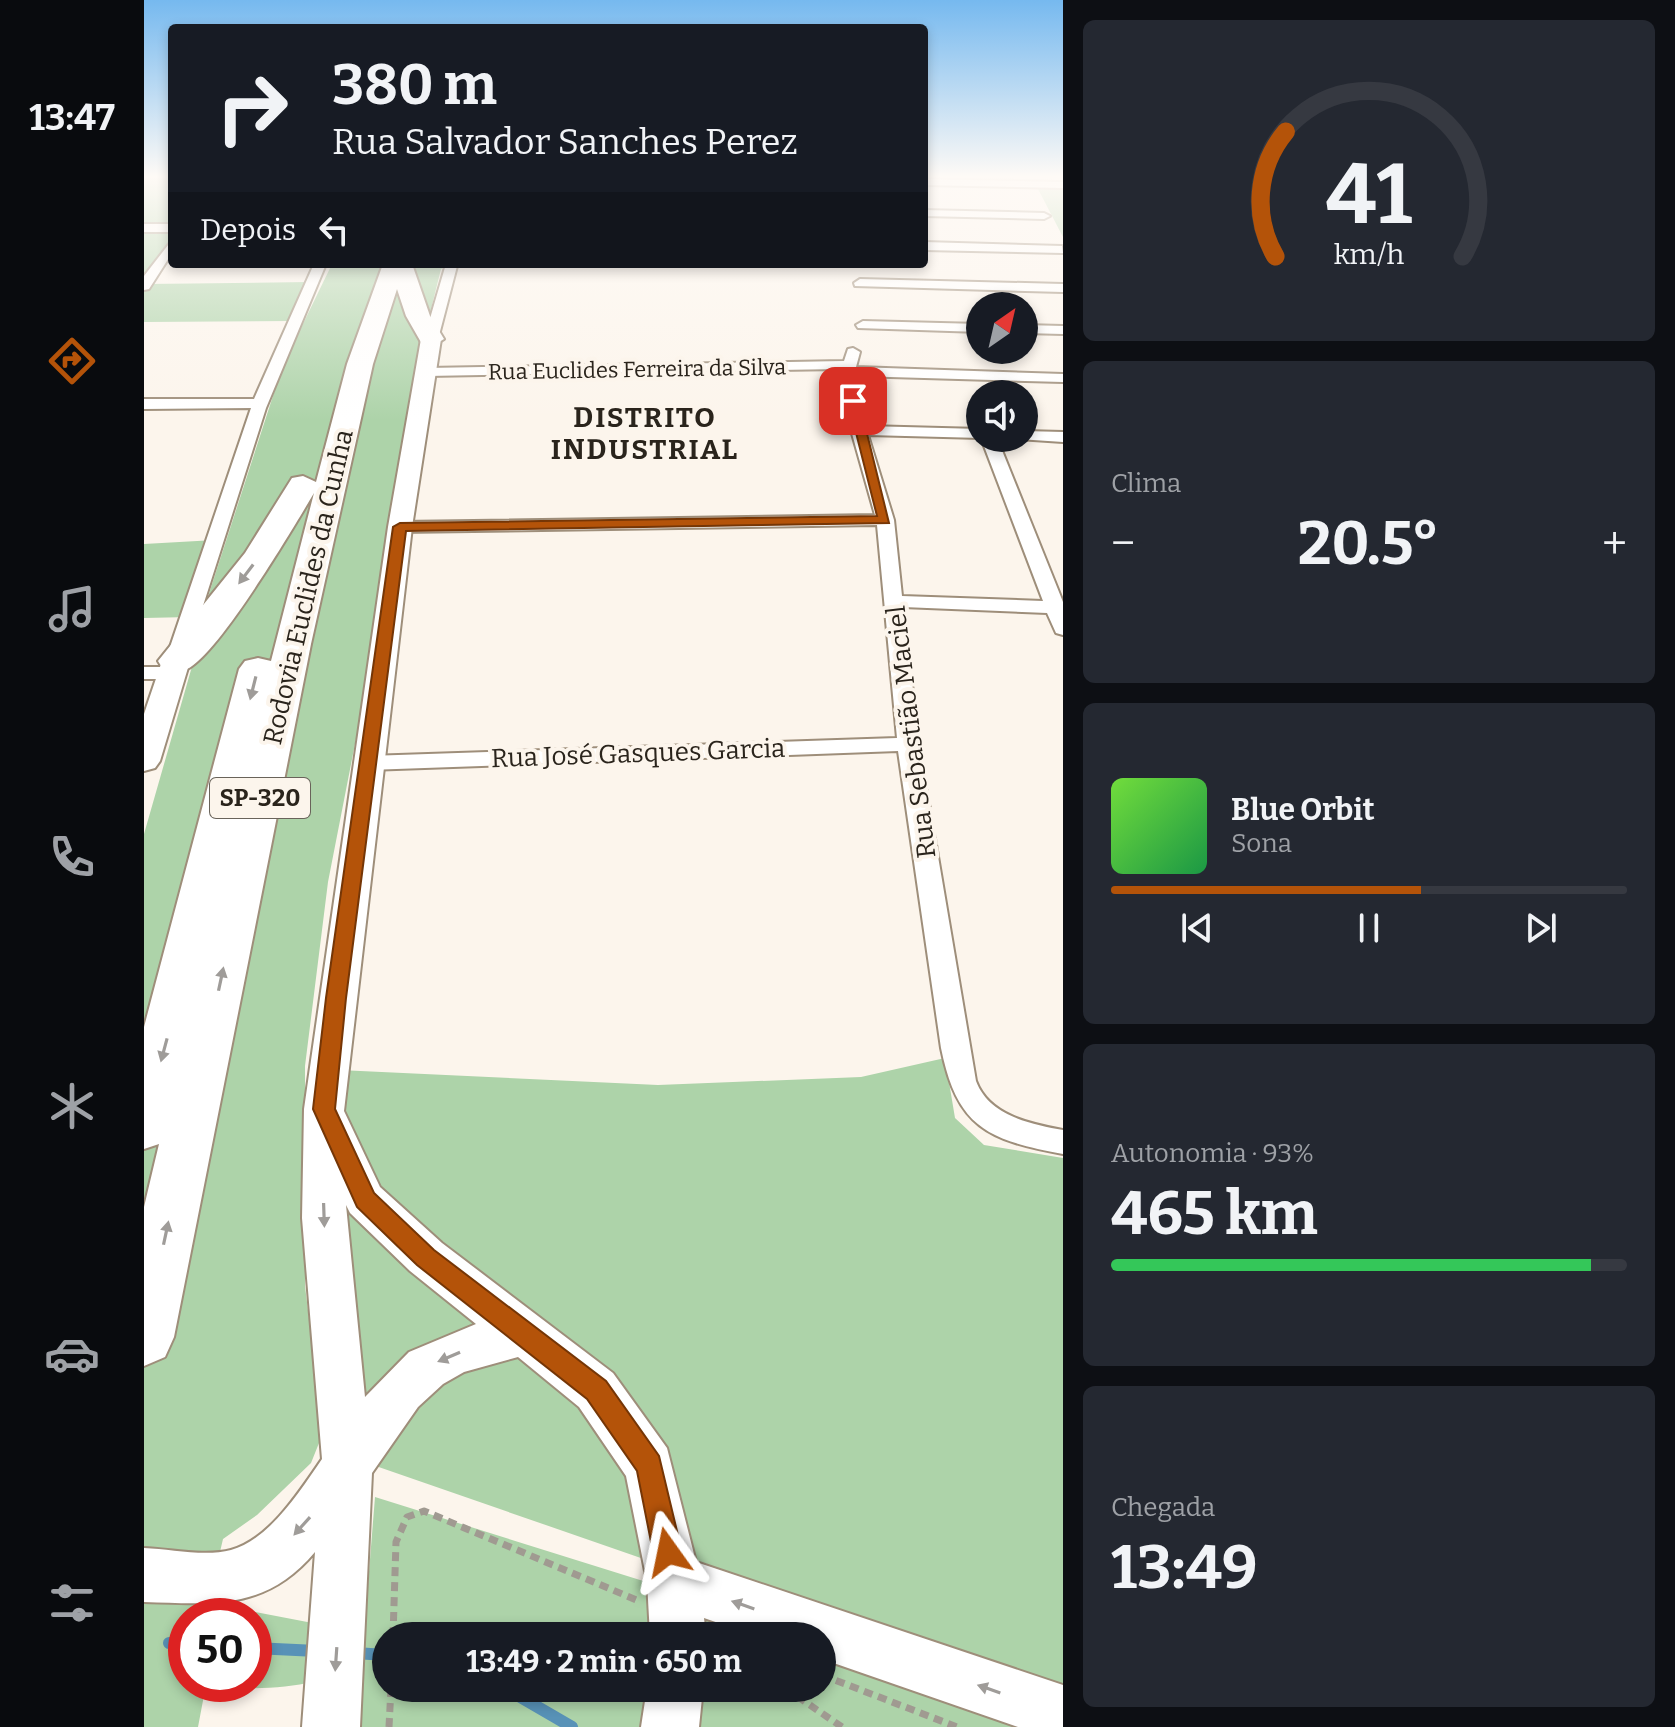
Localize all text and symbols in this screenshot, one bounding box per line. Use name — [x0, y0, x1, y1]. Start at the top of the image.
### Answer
text: 380 m — [332, 52, 497, 119]
icon: right — [200, 56, 304, 160]
text: 13:47 — [29, 96, 115, 140]
text: Rua Salvador Sanches Perez — [332, 120, 798, 164]
text: 41 — [1326, 144, 1412, 244]
icon: left — [312, 208, 356, 252]
text: Depois — [200, 212, 296, 248]
text: km/h — [1334, 237, 1405, 272]
north arrow — [966, 292, 1038, 364]
map controls — [966, 292, 1038, 452]
icon: directions — [44, 333, 100, 389]
street label: Rua Euclides Ferreira da Silva — [488, 353, 786, 386]
pin — [819, 367, 887, 435]
icon: arrive — [831, 379, 875, 423]
button: sound — [966, 380, 1038, 452]
district label: DISTRITO INDUSTRIAL — [551, 401, 739, 466]
street label: Rodovia Euclides da Cunha — [257, 427, 360, 748]
text: Clima — [1111, 468, 1181, 499]
text: 20.5° — [1298, 508, 1439, 580]
text: − — [1111, 517, 1135, 570]
text: + — [1602, 517, 1627, 570]
one-way arrow — [238, 564, 254, 585]
icon: music — [44, 581, 100, 637]
street label: Rua Sebastião Maciel — [881, 604, 942, 860]
one-way arrow — [246, 676, 259, 701]
street label: Rua José Gasques Garcia — [490, 733, 786, 774]
road number: SP-320 — [210, 778, 310, 818]
text: Blue Orbit — [1231, 792, 1375, 828]
text: Sona — [1231, 828, 1292, 859]
icon: phone — [44, 829, 100, 885]
icon: previous — [1175, 906, 1219, 950]
icon: pause — [1347, 906, 1391, 950]
icon: next — [1519, 906, 1563, 950]
one-way arrow — [215, 966, 228, 991]
one-way arrow — [158, 1037, 170, 1062]
icon: climate — [44, 1078, 100, 1134]
text: Autonomia · 93% — [1111, 1138, 1314, 1169]
text: 465 km — [1111, 1178, 1318, 1250]
one-way arrow — [318, 1203, 331, 1228]
one-way arrow — [160, 1221, 173, 1246]
icon: car — [44, 1326, 100, 1382]
one-way arrow — [437, 1351, 461, 1364]
text: Chegada — [1111, 1492, 1215, 1523]
position arrow — [626, 1510, 710, 1594]
one-way arrow — [293, 1516, 311, 1535]
text: 13:49 — [1111, 1532, 1257, 1604]
icon: filters — [44, 1575, 100, 1631]
speed limit sign: 50 — [168, 1598, 272, 1702]
one-way arrow — [731, 1599, 755, 1611]
text: 13:49 · 2 min · 650 m — [466, 1644, 742, 1680]
one-way arrow — [329, 1647, 342, 1672]
one-way arrow — [977, 1683, 1001, 1695]

